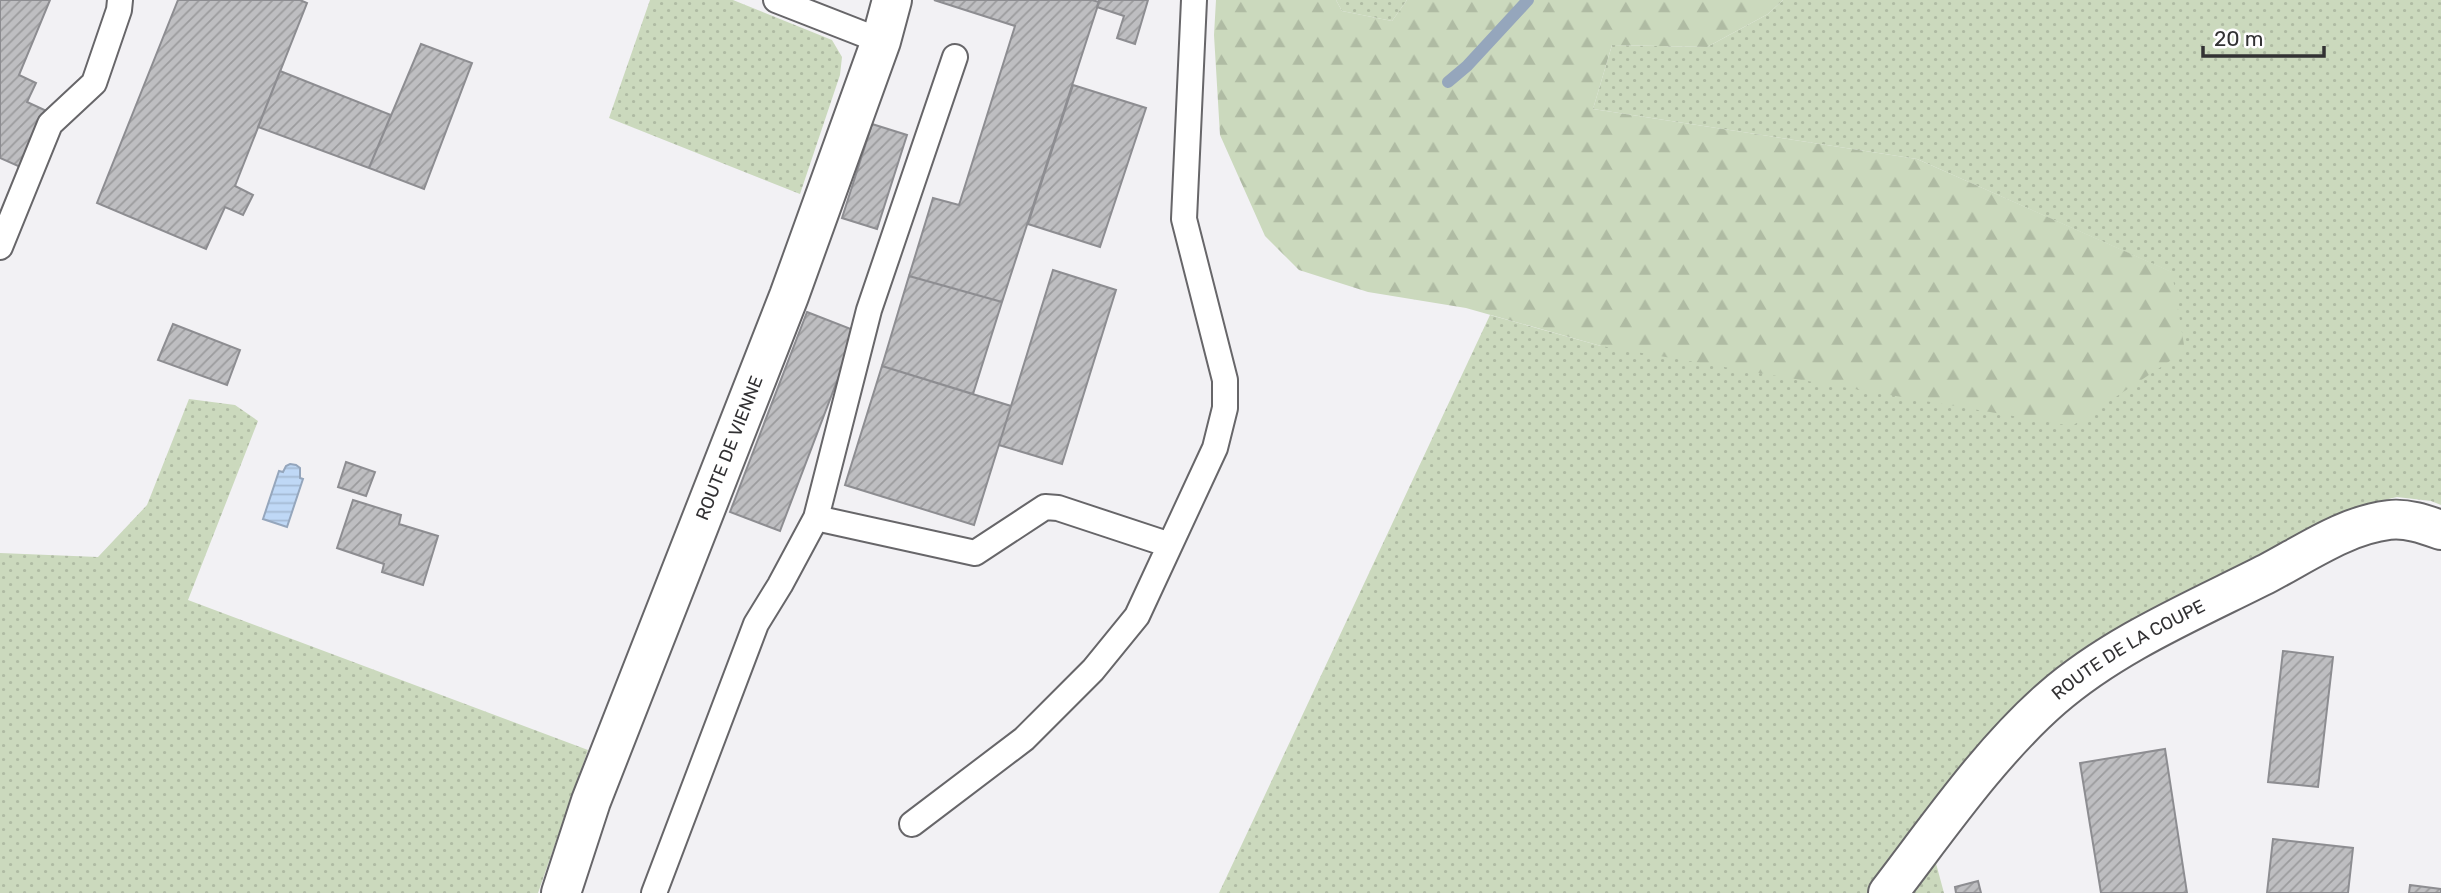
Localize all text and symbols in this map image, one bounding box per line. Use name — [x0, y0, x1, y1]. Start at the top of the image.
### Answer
scale bar — [2203, 14, 2324, 58]
text: 20 m — [2214, 26, 2263, 51]
street label: ROUTE DE VIENNE — [691, 373, 768, 523]
street label: ROUTE DE LA COUPE — [2047, 595, 2209, 705]

